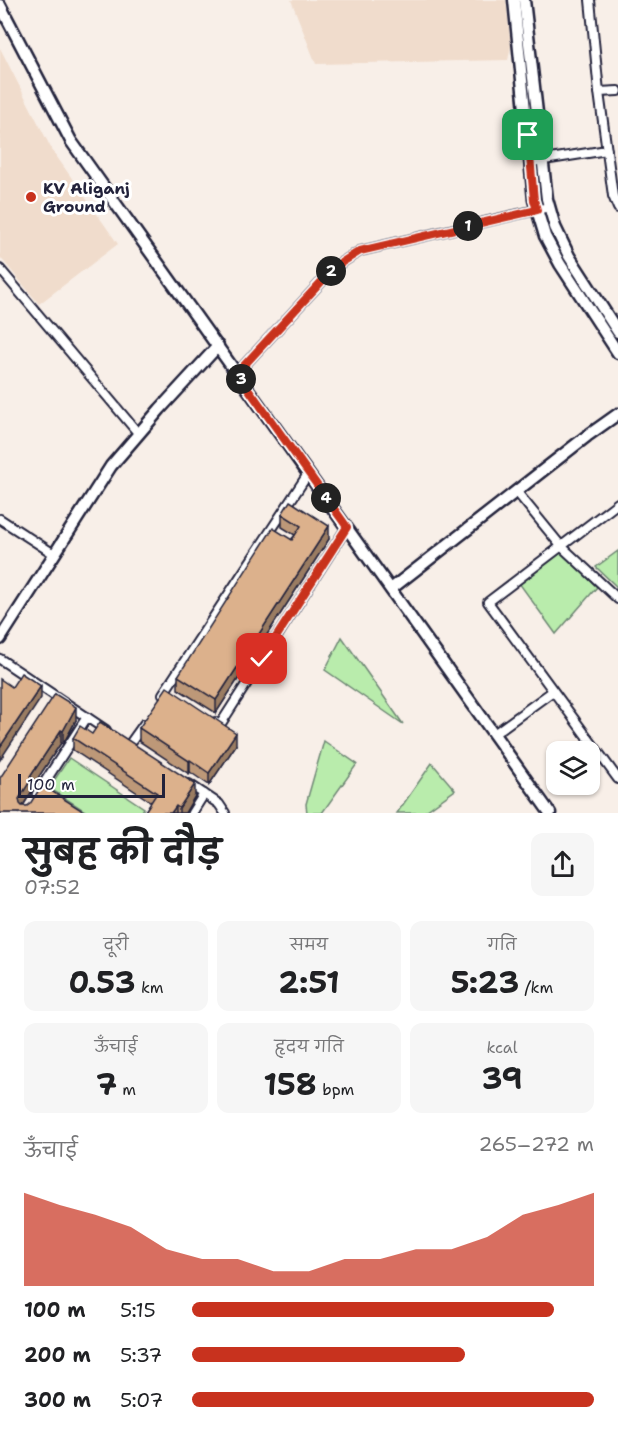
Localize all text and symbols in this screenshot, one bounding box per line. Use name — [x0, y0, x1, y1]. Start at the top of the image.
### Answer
pin — [502, 109, 553, 160]
icon: arrive — [511, 118, 544, 151]
place label: KV Aliganj Ground — [43, 178, 130, 217]
marker: KV Aliganj Ground — [24, 190, 38, 204]
pin: 1 — [453, 211, 483, 241]
text: 1 — [464, 215, 472, 236]
pin: 2 — [316, 256, 346, 286]
text: 2 — [325, 260, 337, 281]
pin: 3 — [226, 364, 256, 394]
text: 3 — [235, 368, 247, 389]
pin: 4 — [311, 483, 341, 513]
text: 4 — [320, 487, 332, 508]
pin — [236, 633, 287, 684]
icon: check — [245, 642, 278, 675]
map controls — [546, 741, 600, 795]
button: layers — [546, 741, 600, 795]
scale bar — [18, 771, 165, 798]
text: 100 m — [27, 774, 75, 795]
text: सुबह की दौड़ — [24, 829, 221, 874]
button: share — [531, 833, 594, 896]
text: 07:52 — [24, 874, 80, 900]
text: दूरी — [103, 934, 129, 955]
text: समय — [290, 934, 328, 955]
text: गति — [487, 934, 517, 955]
text: 0.53 — [68, 962, 135, 1003]
text: 2:51 — [278, 962, 340, 1003]
text: 5:23 — [451, 962, 519, 1003]
text: km — [135, 977, 164, 998]
text: /km — [519, 977, 553, 998]
text: ऊँचाई — [95, 1036, 137, 1057]
text: हृदय गति — [274, 1036, 344, 1057]
text: kcal — [486, 1037, 518, 1058]
text: 39 — [481, 1058, 523, 1099]
text: 7 — [96, 1064, 117, 1105]
text: 158 — [264, 1064, 317, 1105]
text: m — [117, 1079, 136, 1100]
text: bpm — [317, 1079, 354, 1100]
text: 265–272 m — [478, 1131, 594, 1157]
text: ऊँचाई — [24, 1137, 78, 1163]
text: 100 m — [24, 1297, 86, 1323]
text: 5:15 — [120, 1297, 156, 1323]
text: 200 m — [24, 1342, 91, 1368]
text: 5:37 — [120, 1342, 162, 1368]
text: 300 m — [24, 1387, 91, 1413]
text: 5:07 — [120, 1387, 163, 1413]

